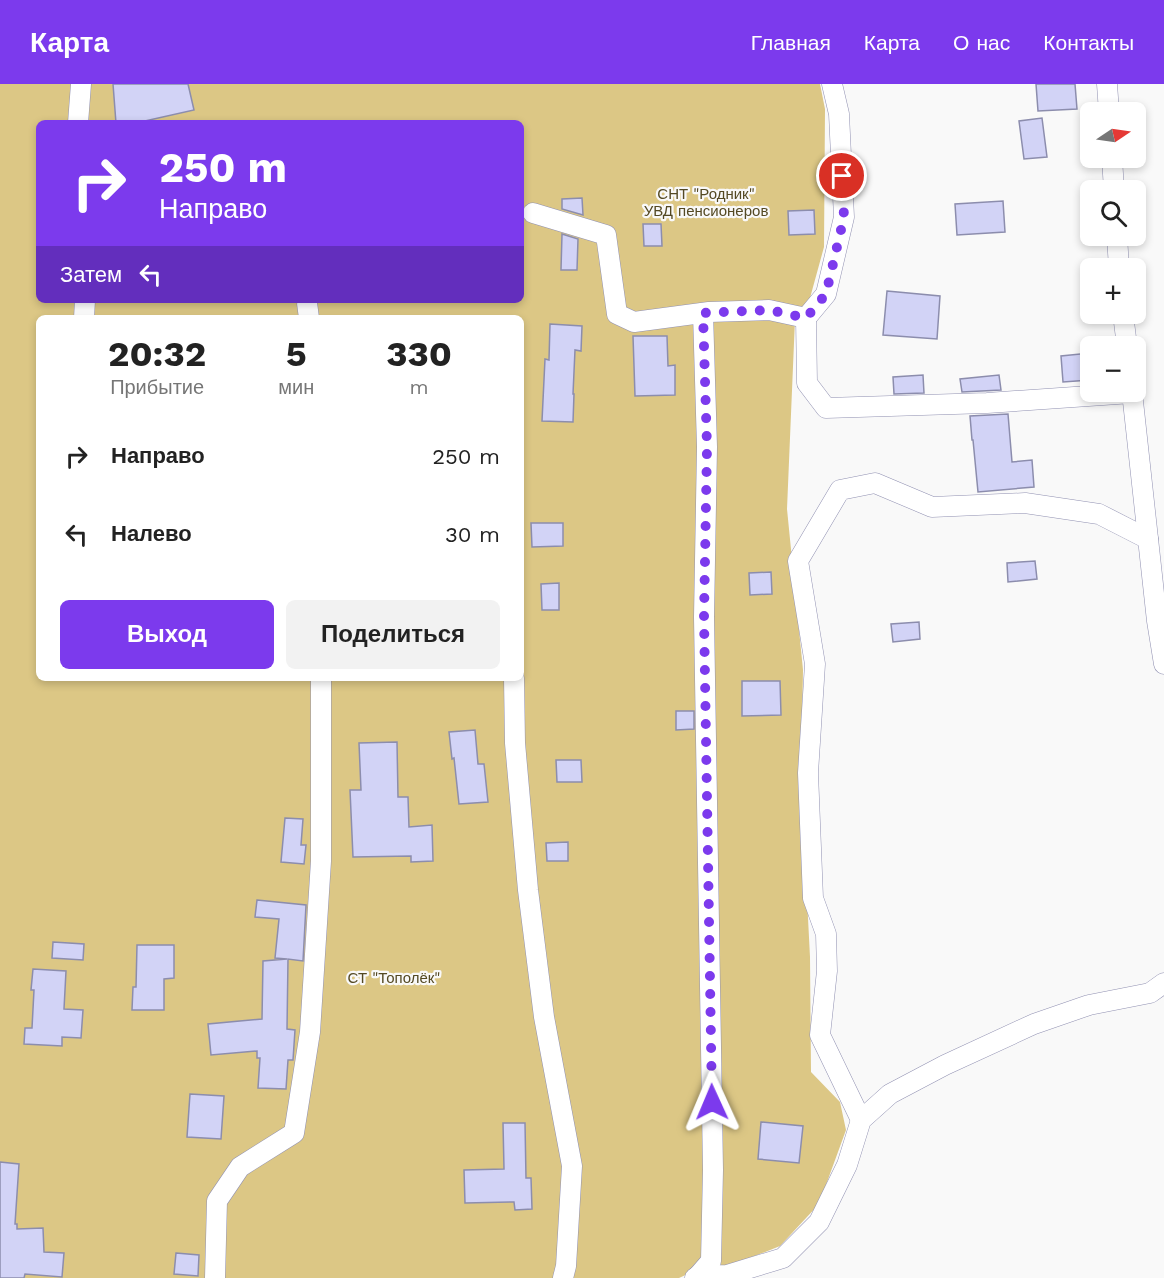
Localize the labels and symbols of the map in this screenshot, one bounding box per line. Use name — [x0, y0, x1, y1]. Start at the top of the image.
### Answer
north arrow — [1080, 102, 1146, 168]
pin — [816, 150, 867, 201]
park label: СНТ "Родник" УВД пенсионеров — [644, 185, 768, 220]
park label: СТ "Тополёк" — [348, 969, 440, 987]
position arrow — [680, 1070, 744, 1134]

